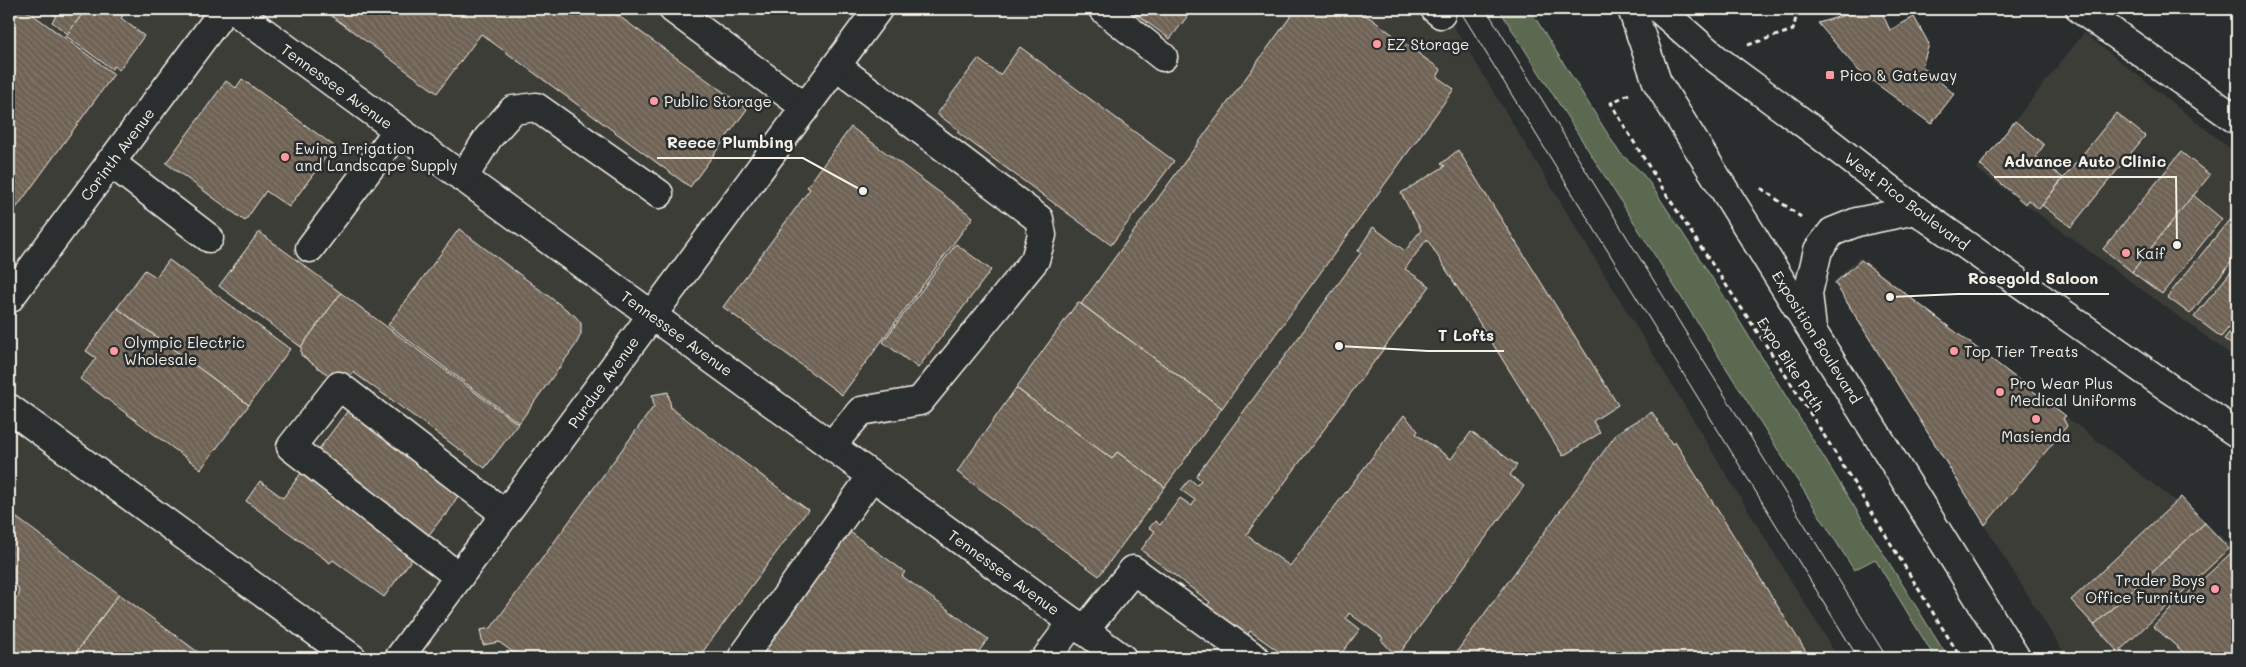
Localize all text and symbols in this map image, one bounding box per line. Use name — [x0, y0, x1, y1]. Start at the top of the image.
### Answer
place label: EZ Storage — [1387, 34, 1469, 54]
marker: EZ Storage — [1371, 38, 1383, 50]
street label: Tennessee Avenue — [277, 39, 397, 133]
place label: Pico & Gateway — [1840, 65, 1957, 85]
marker: Pico & Gateway — [1824, 69, 1836, 81]
place label: Public Storage — [664, 91, 772, 111]
marker: Public Storage — [648, 95, 660, 107]
street label: Corinth Avenue — [75, 103, 159, 205]
callout: Reece Plumbing — [657, 127, 803, 158]
text: Reece Plumbing — [667, 131, 793, 152]
place label: Ewing Irrigation and Landscape Supply — [295, 138, 458, 175]
callout: Advance Auto Clinic — [1994, 146, 2176, 177]
street label: West Pico Boulevard — [1841, 148, 1973, 254]
text: Advance Auto Clinic — [2004, 150, 2166, 171]
marker: Ewing Irrigation and Landscape Supply — [279, 151, 291, 163]
place label: Kaif — [2136, 243, 2166, 263]
marker: Kaif — [2120, 247, 2132, 259]
callout: Rosegold Saloon — [1958, 263, 2109, 294]
street label: Exposition Boulevard — [1768, 267, 1866, 407]
text: Rosegold Saloon — [1968, 267, 2098, 288]
street label: Tennessee Avenue — [617, 286, 737, 380]
street label: Expo Bike Path — [1753, 313, 1829, 415]
callout: T Lofts — [1428, 320, 1504, 351]
text: T Lofts — [1438, 324, 1494, 345]
place label: Olympic Electric Wholesale — [124, 332, 245, 369]
street label: Purdue Avenue — [563, 332, 643, 432]
place label: Top Tier Treats — [1964, 341, 2078, 361]
marker: Olympic Electric Wholesale — [108, 345, 120, 357]
marker: Top Tier Treats — [1948, 345, 1960, 357]
place label: Pro Wear Plus Medical Uniforms — [2010, 373, 2136, 410]
marker: Pro Wear Plus Medical Uniforms — [1994, 386, 2006, 398]
marker: Masienda — [2030, 413, 2042, 425]
place label: Masienda — [2001, 426, 2071, 446]
street label: Tennessee Avenue — [944, 525, 1064, 619]
place label: Trader Boys Office Furniture — [2085, 570, 2205, 607]
marker: Trader Boys Office Furniture — [2209, 583, 2221, 595]

